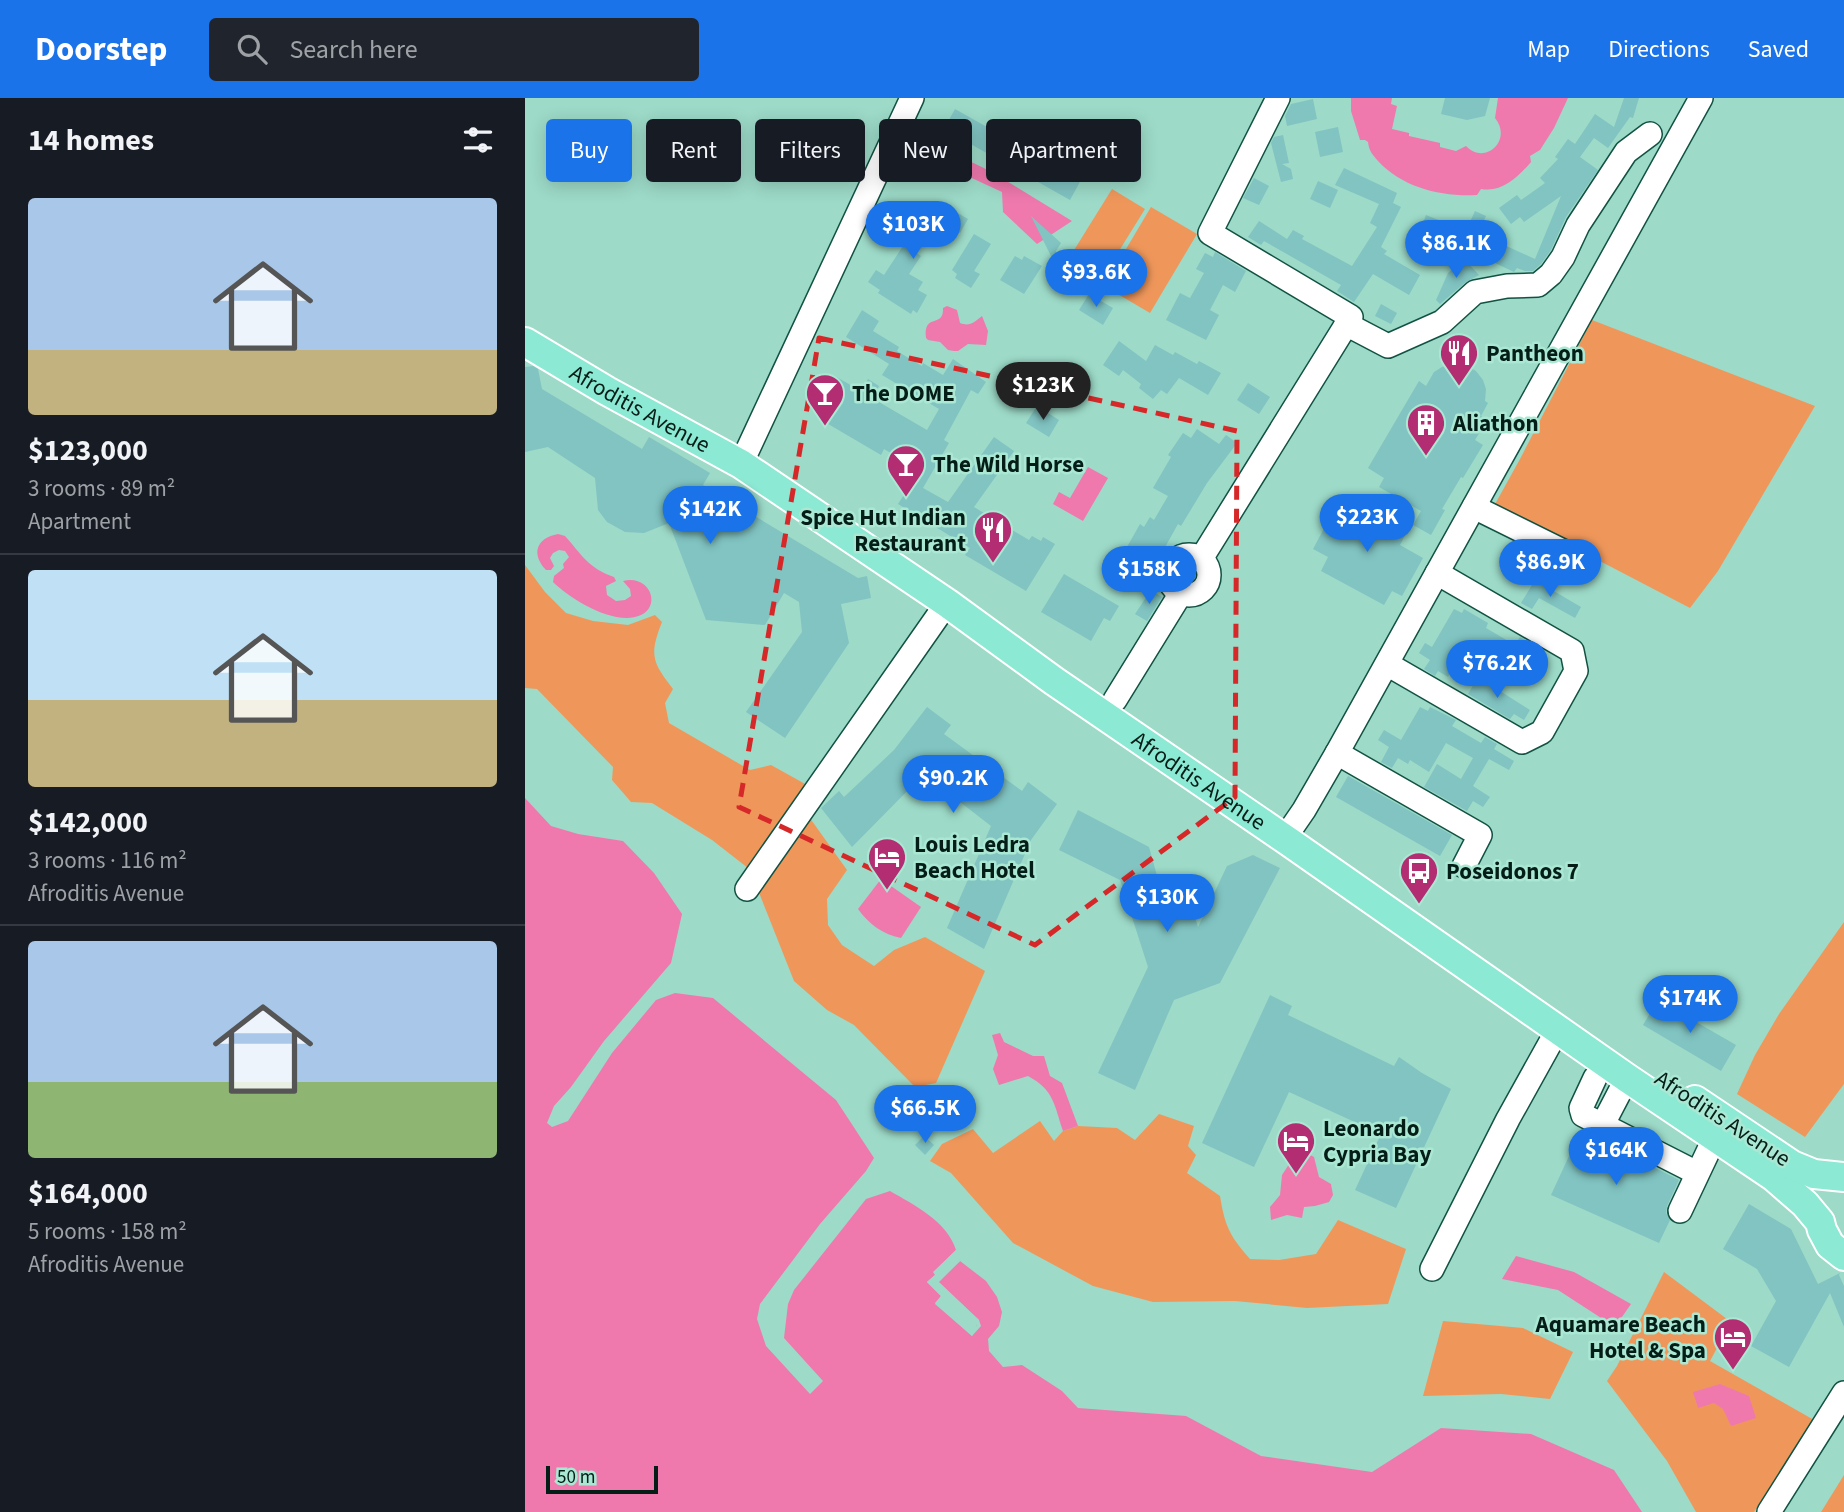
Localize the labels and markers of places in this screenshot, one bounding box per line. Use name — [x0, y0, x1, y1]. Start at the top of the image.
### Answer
pin: $103K — [864, 202, 962, 261]
pin: $86.1K — [1399, 220, 1513, 280]
pin: $93.6K — [1039, 250, 1153, 309]
restaurant icon: Pantheon — [1438, 332, 1480, 387]
place label: Pantheon — [1486, 337, 1584, 370]
pin: $123K — [994, 362, 1092, 422]
bar icon: The DOME — [804, 372, 846, 427]
place label: The DOME — [852, 377, 955, 410]
building icon: Aliathon — [1405, 402, 1447, 457]
place label: Aliathon — [1452, 407, 1539, 440]
bar icon: The Wild Horse — [885, 443, 927, 498]
place label: The Wild Horse — [933, 448, 1084, 481]
pin: $142K — [661, 486, 759, 546]
pin: $223K — [1318, 494, 1416, 554]
place label: Spice Hut Indian Restaurant — [800, 501, 966, 560]
restaurant icon: Spice Hut Indian Restaurant — [972, 509, 1014, 564]
pin: $86.9K — [1493, 540, 1607, 599]
pin: $158K — [1100, 546, 1198, 606]
pin: $76.2K — [1440, 640, 1554, 700]
pin: $90.2K — [896, 756, 1010, 815]
place label: Louis Ledra Beach Hotel — [914, 828, 1035, 887]
hotel icon: Louis Ledra Beach Hotel — [866, 836, 908, 891]
bus stop icon: Poseidonos 7 — [1398, 850, 1440, 905]
place label: Poseidonos 7 — [1446, 855, 1579, 888]
pin: $130K — [1118, 874, 1216, 934]
pin: $174K — [1641, 976, 1739, 1035]
pin: $66.5K — [868, 1086, 982, 1145]
place label: Leonardo Cypria Bay — [1323, 1112, 1431, 1171]
hotel icon: Leonardo Cypria Bay — [1275, 1120, 1317, 1175]
pin: $164K — [1567, 1128, 1665, 1187]
place label: Aquamare Beach Hotel & Spa — [1535, 1308, 1706, 1367]
hotel icon: Aquamare Beach Hotel & Spa — [1712, 1316, 1754, 1371]

